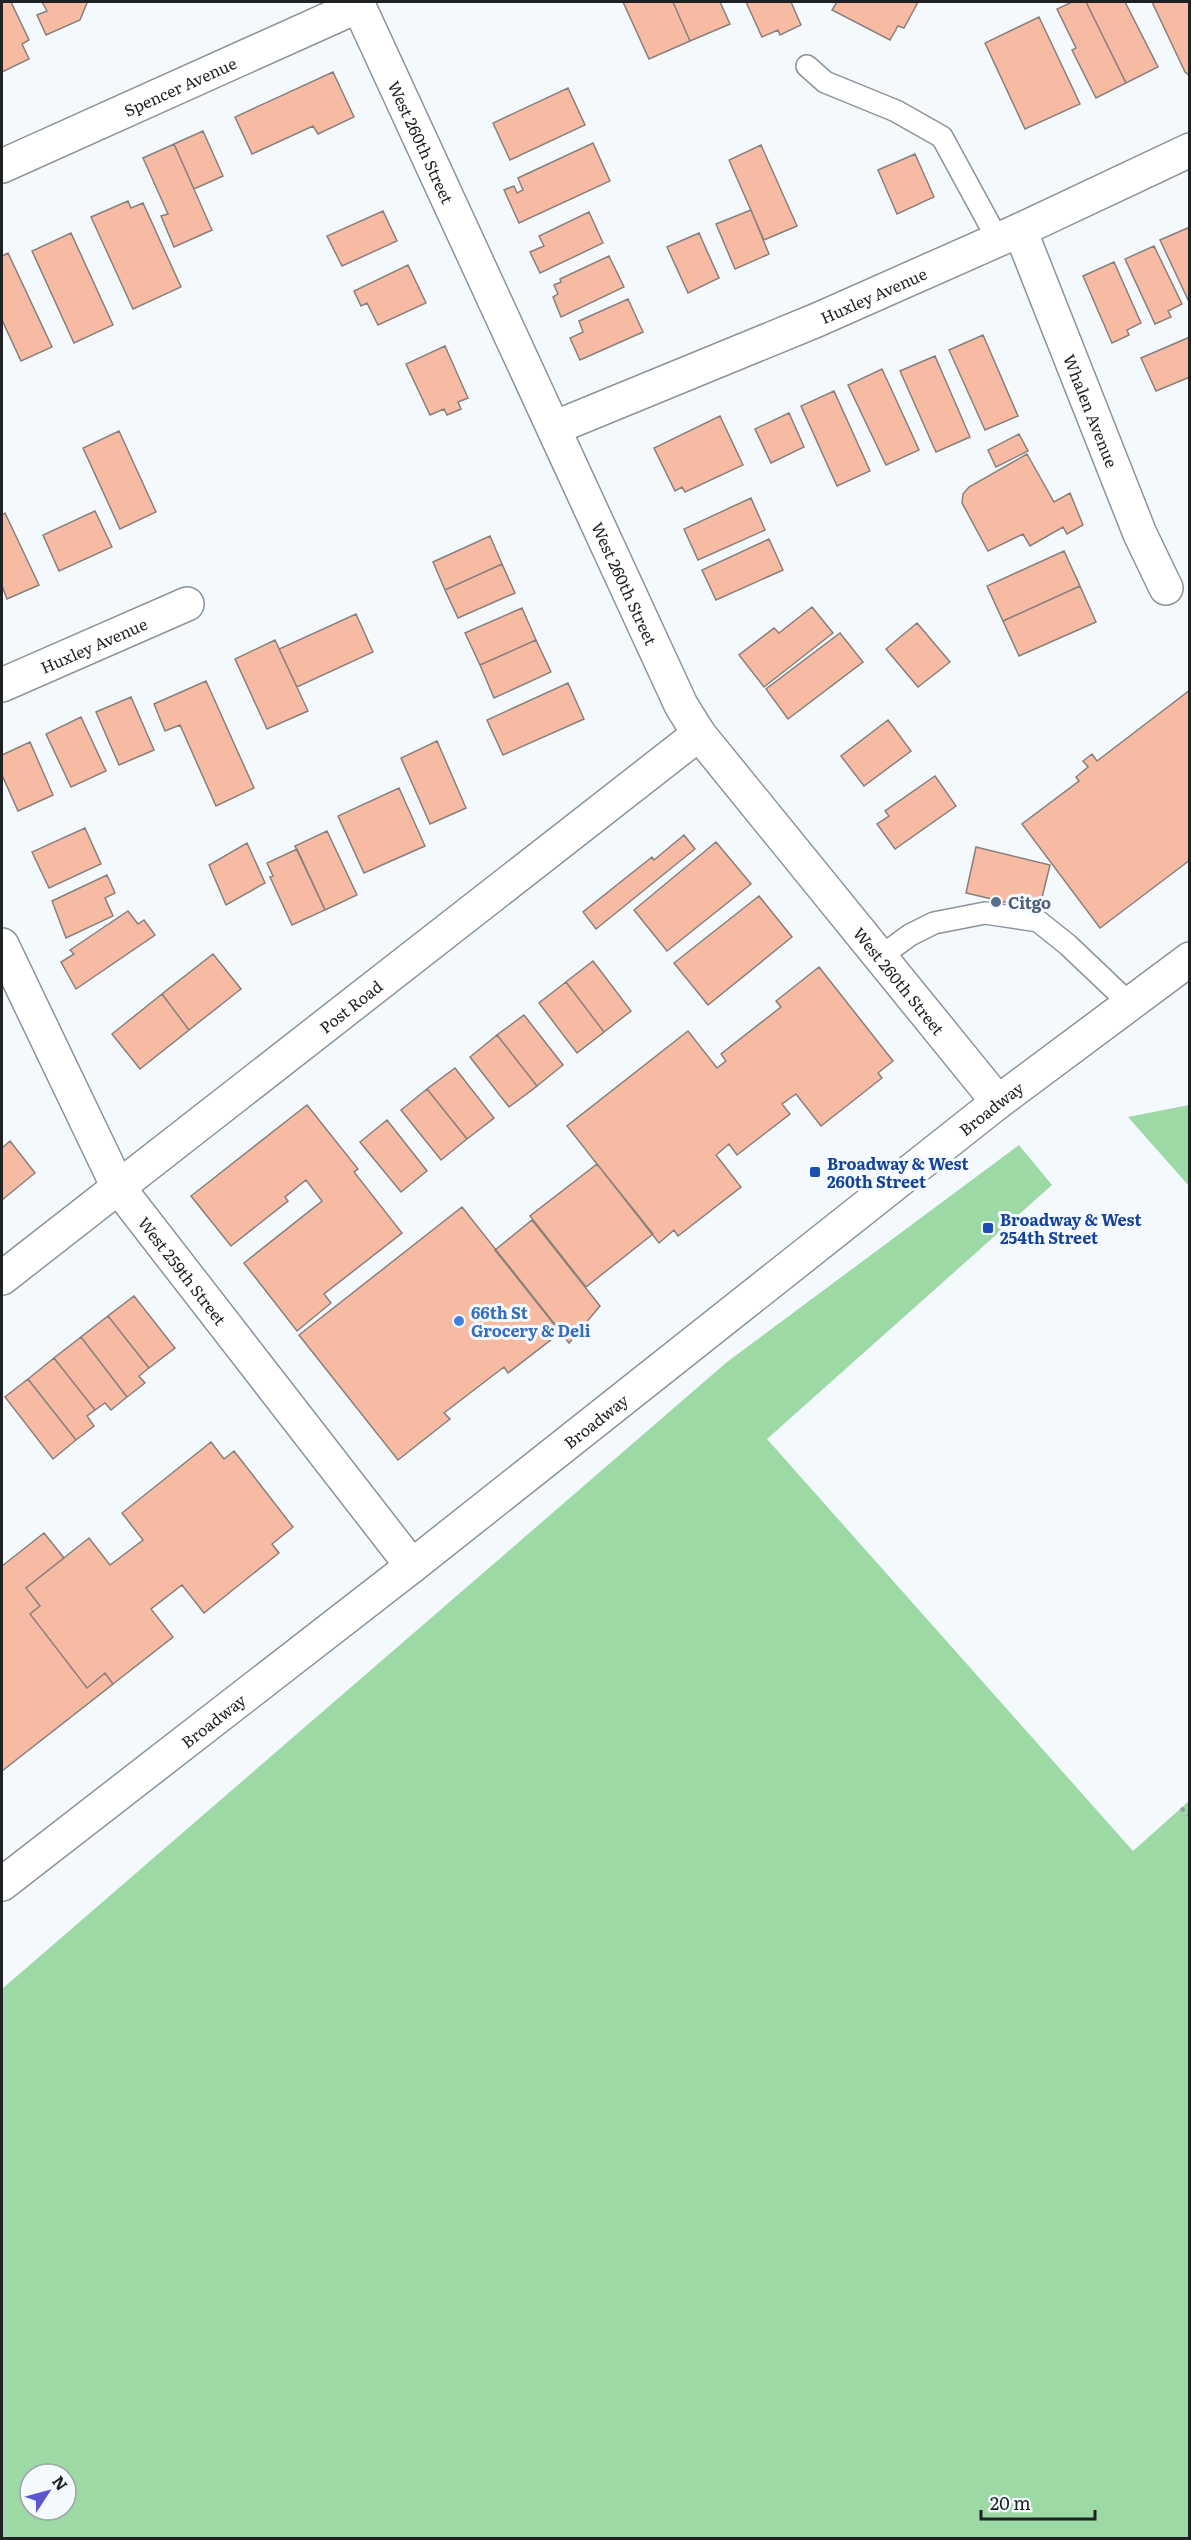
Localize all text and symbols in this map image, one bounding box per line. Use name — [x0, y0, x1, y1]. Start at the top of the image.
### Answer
street label: Spencer Avenue — [120, 50, 240, 122]
street label: West 260th Street — [383, 76, 460, 208]
street label: Huxley Avenue — [816, 261, 930, 329]
street label: Whalen Avenue — [1058, 350, 1124, 471]
street label: West 260th Street — [586, 518, 664, 649]
street label: Huxley Avenue — [36, 611, 151, 679]
place label: Citgo — [1008, 890, 1051, 914]
marker: Citgo — [989, 895, 1003, 909]
street label: West 260th Street — [848, 921, 951, 1040]
street label: Post Road — [314, 974, 387, 1038]
street label: Broadway — [953, 1075, 1029, 1141]
place label: Broadway & West 260th Street — [827, 1151, 968, 1193]
marker: Broadway & West 260th Street — [808, 1165, 822, 1179]
place label: Broadway & West 254th Street — [1000, 1207, 1141, 1249]
street label: West 259th Street — [133, 1211, 233, 1330]
marker: Broadway & West 254th Street — [981, 1221, 995, 1235]
place label: 66th St Grocery & Deli — [471, 1300, 591, 1342]
marker: 66th St Grocery & Deli — [452, 1314, 466, 1328]
street label: Broadway — [558, 1387, 633, 1454]
street label: Broadway — [176, 1687, 251, 1753]
north arrow — [18, 2462, 78, 2522]
text: N — [47, 2470, 75, 2495]
scale bar — [981, 2483, 1095, 2521]
text: 20 m — [990, 2489, 1031, 2516]

